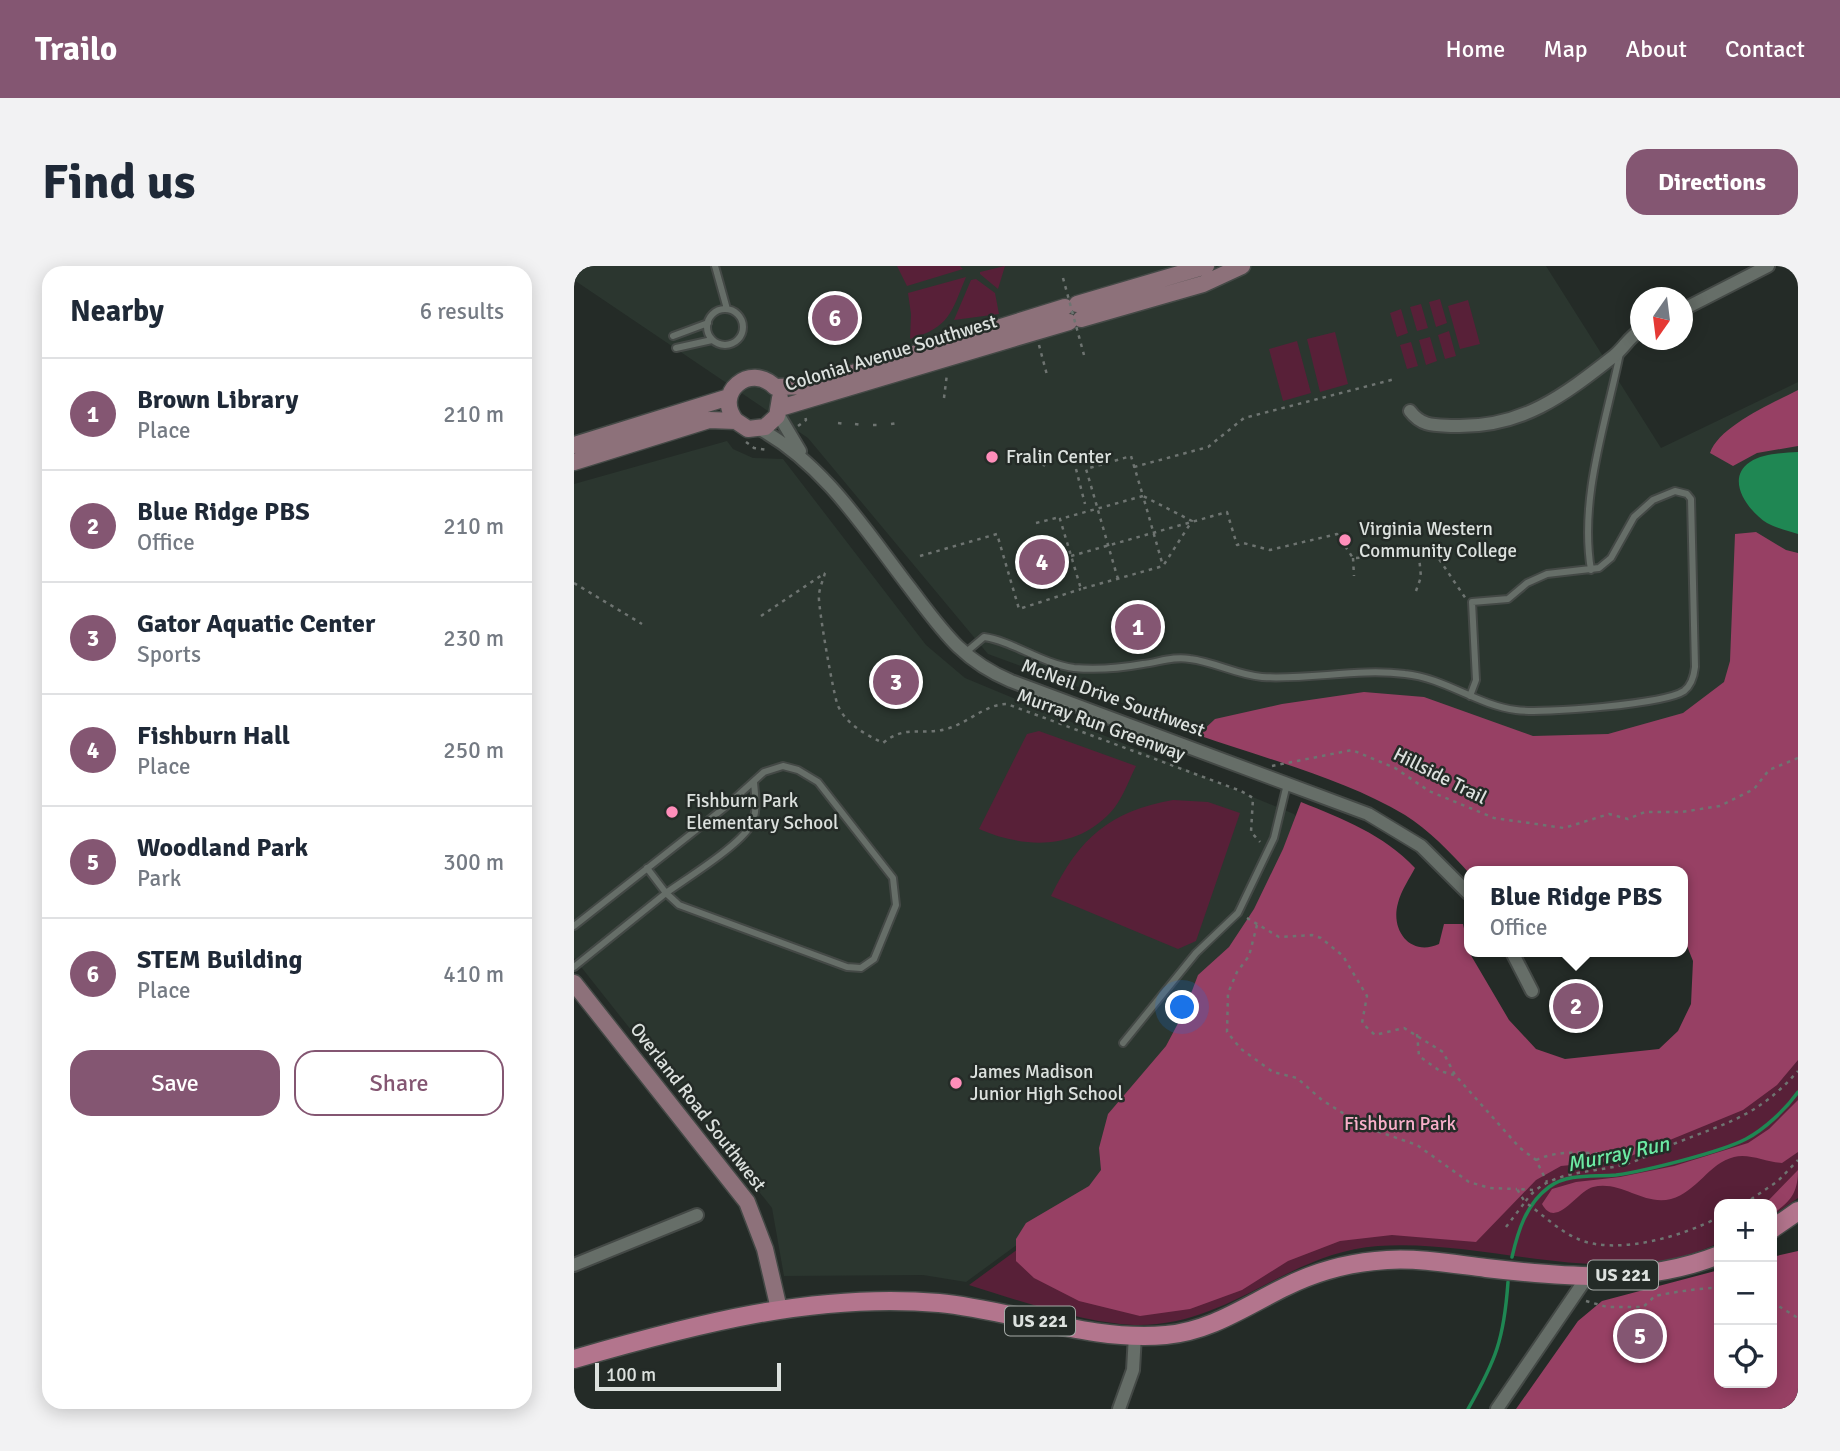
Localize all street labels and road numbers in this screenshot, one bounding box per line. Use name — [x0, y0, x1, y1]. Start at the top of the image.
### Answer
street label: Colonial Avenue Southwest — [782, 309, 1000, 397]
street label: McNeil Drive Southwest — [1018, 654, 1208, 743]
street label: Murray Run Greenway — [1013, 683, 1189, 767]
street label: Hillside Trail — [1389, 742, 1491, 810]
street label: Overland Road Southwest — [625, 1018, 772, 1196]
road number: US 221 — [1588, 1260, 1658, 1290]
road number: US 221 — [1005, 1306, 1075, 1336]

